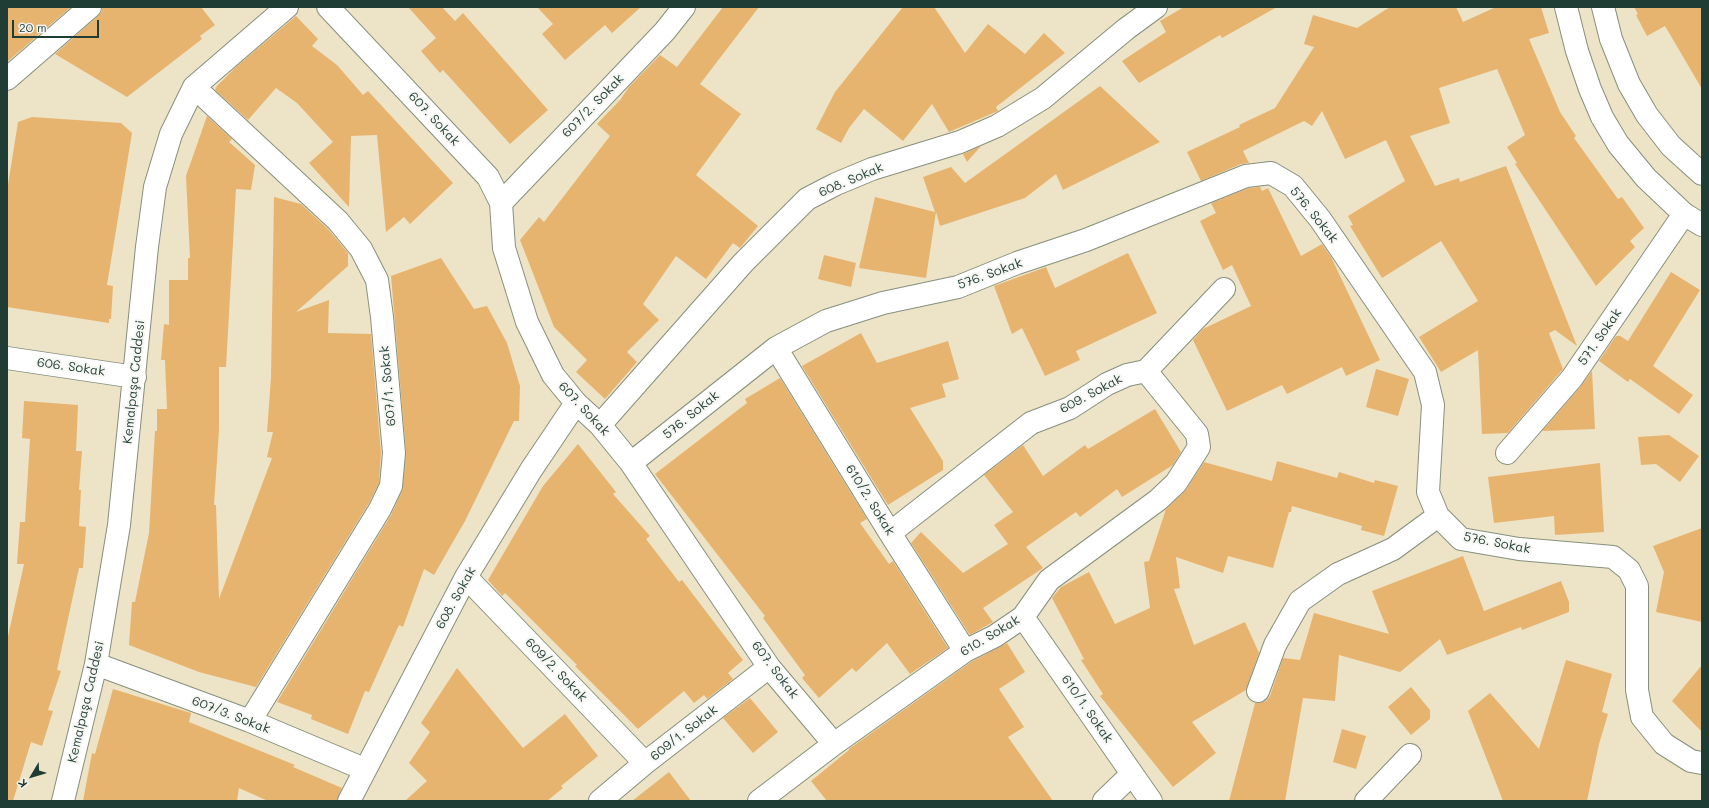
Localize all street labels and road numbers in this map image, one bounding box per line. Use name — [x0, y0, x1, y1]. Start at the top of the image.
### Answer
street label: 607/2. Sokak — [559, 71, 627, 141]
street label: 607. Sokak — [405, 89, 463, 149]
street label: 608. Sokak — [816, 159, 886, 201]
street label: 576. Sokak — [1287, 184, 1341, 246]
street label: 576. Sokak — [956, 255, 1024, 293]
street label: 571. Sokak — [1575, 306, 1625, 368]
street label: Kemalpaşa Caddesi — [120, 319, 148, 445]
street label: 607/1. Sokak — [377, 345, 399, 427]
street label: 606. Sokak — [36, 354, 106, 380]
street label: 609. Sokak — [1057, 371, 1125, 417]
street label: 607. Sokak — [555, 379, 613, 439]
street label: 576. Sokak — [660, 388, 722, 442]
street label: 610/2. Sokak — [842, 462, 898, 538]
street label: 576. Sokak — [1462, 529, 1532, 557]
street label: 608. Sokak — [433, 564, 479, 632]
street label: 610. Sokak — [957, 612, 1023, 660]
street label: 609/2. Sokak — [522, 635, 590, 705]
street label: 607. Sokak — [748, 638, 802, 702]
street label: Kemalpaşa Caddesi — [64, 640, 108, 764]
street label: 610/1. Sokak — [1058, 672, 1116, 746]
street label: 607/3. Sokak — [190, 693, 272, 737]
street label: 609/1. Sokak — [647, 702, 721, 764]

